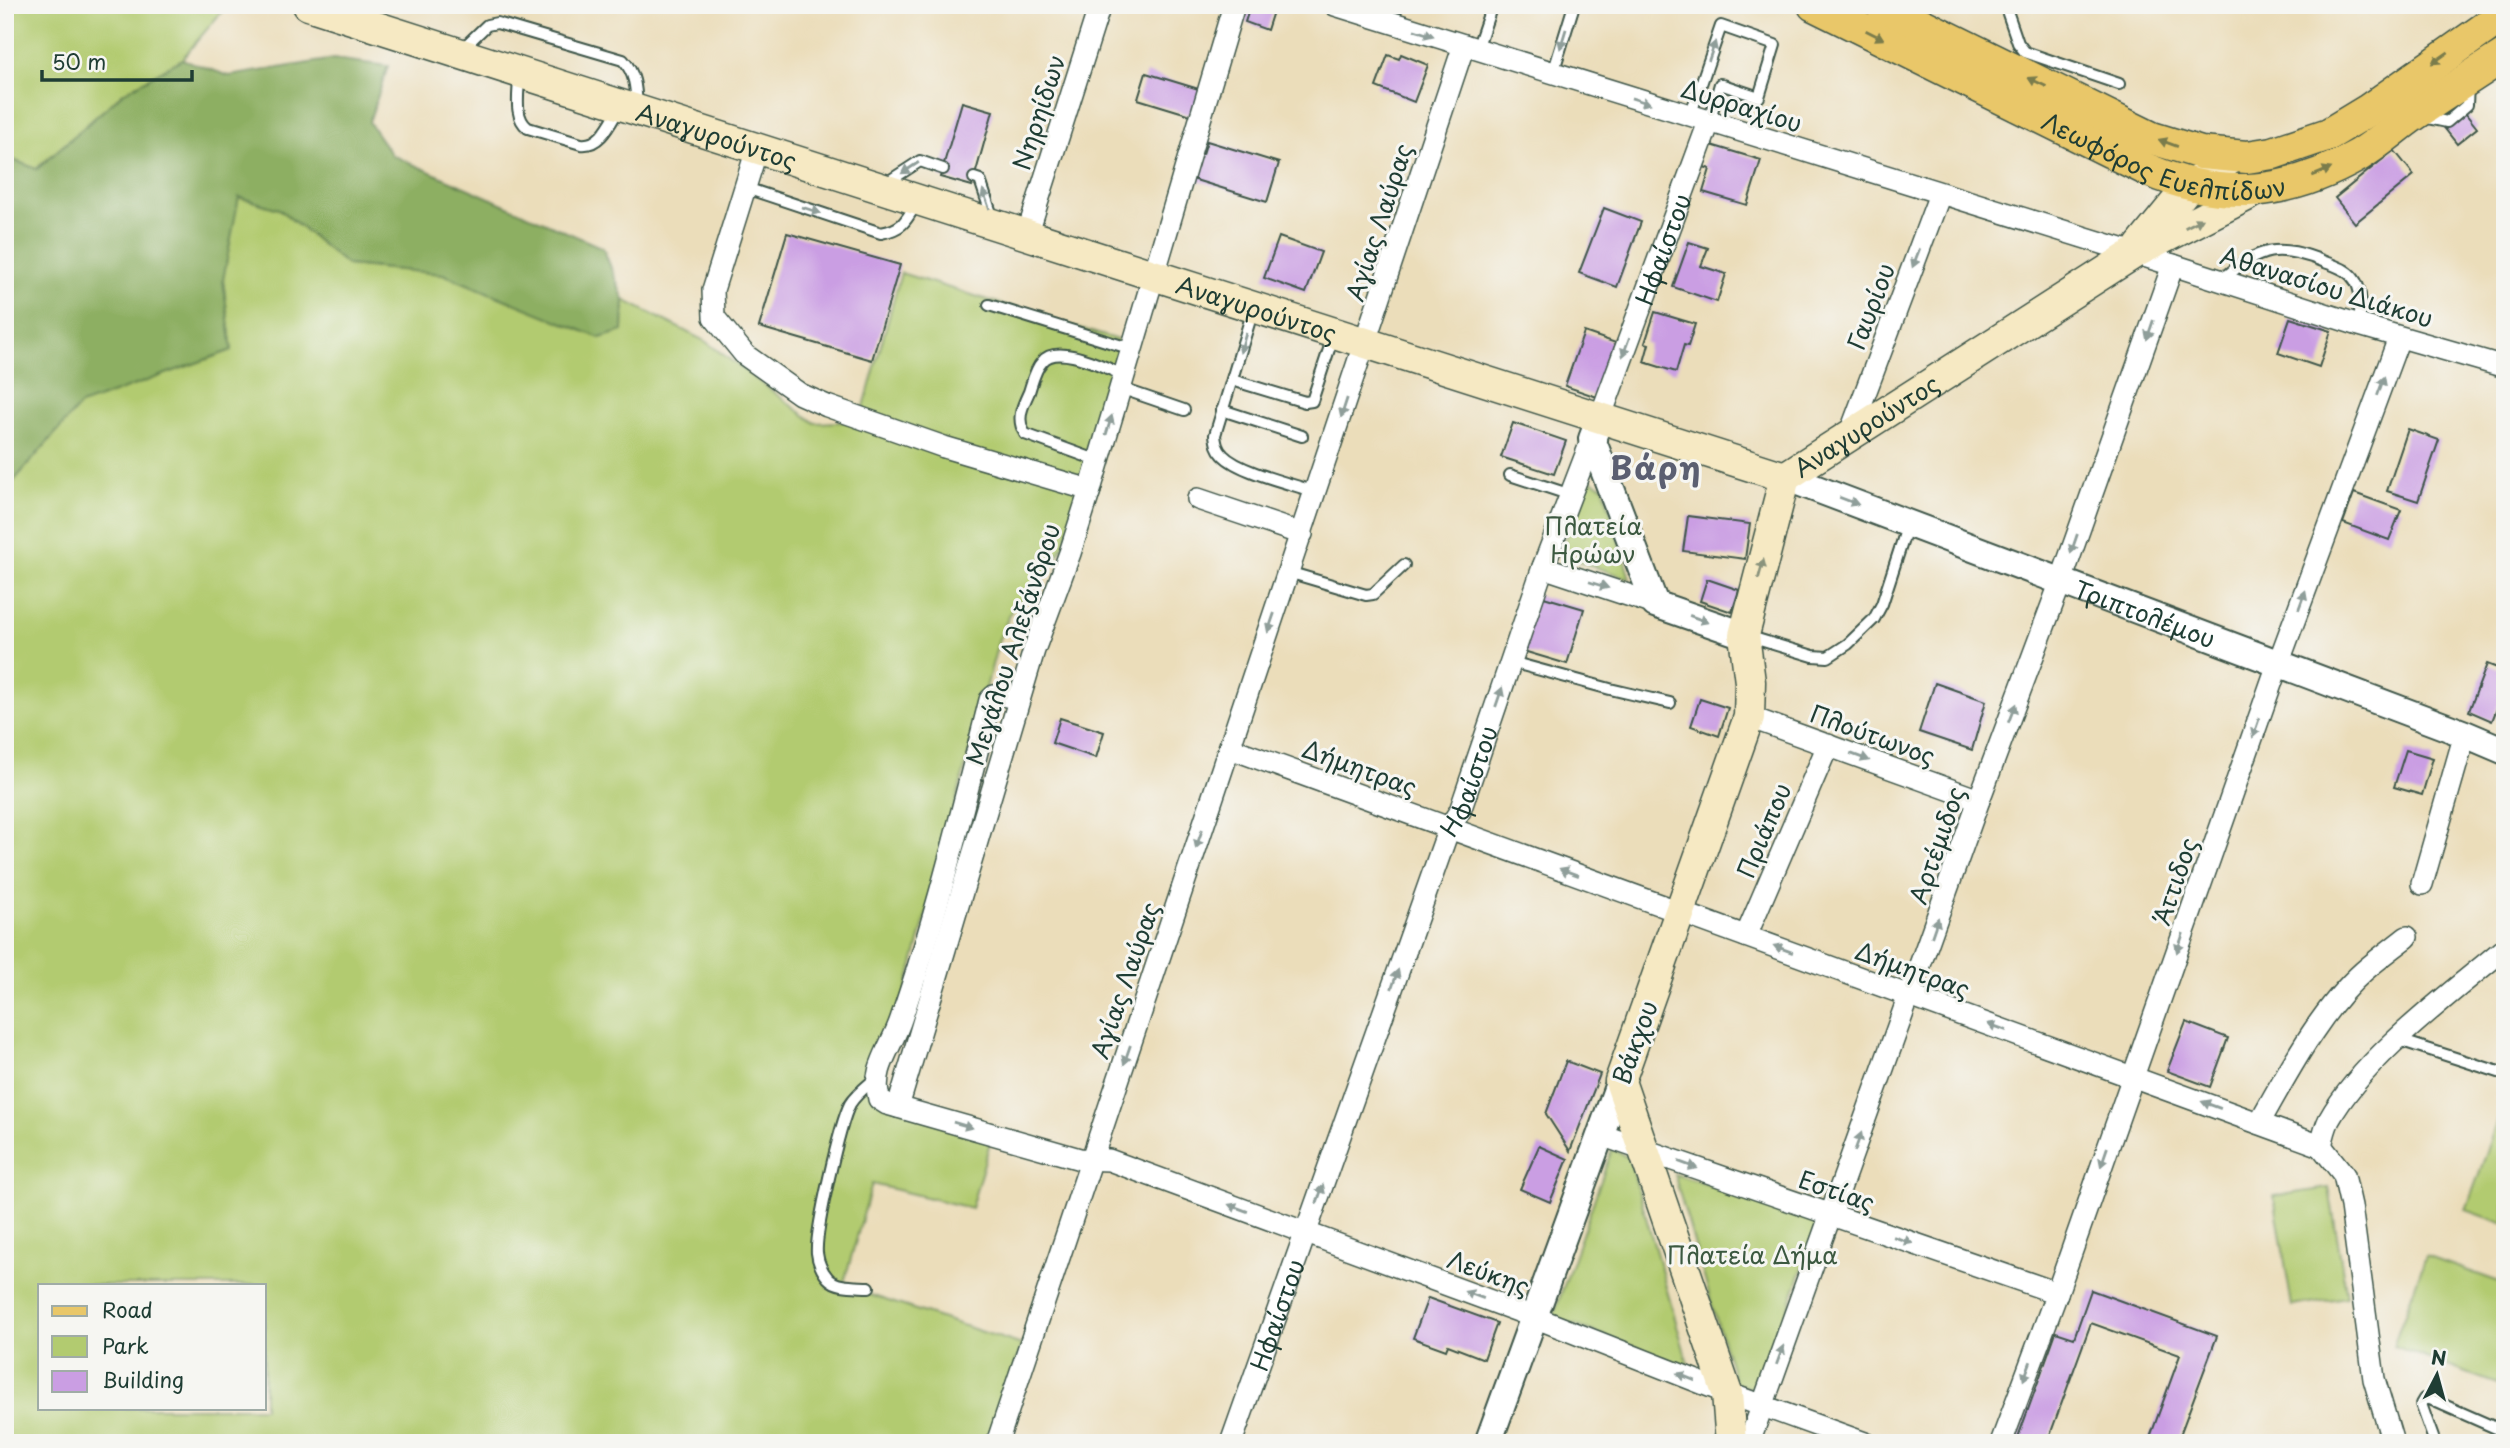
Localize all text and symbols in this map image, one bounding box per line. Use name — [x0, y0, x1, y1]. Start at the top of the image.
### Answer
one-way arrow — [1414, 28, 1435, 39]
one-way arrow — [1558, 29, 1568, 50]
one-way arrow — [1865, 29, 1885, 40]
scale bar — [42, 38, 192, 82]
one-way arrow — [1707, 41, 1718, 62]
text: 50 m — [52, 45, 106, 77]
street label: Νηρηίδων — [1002, 50, 1074, 174]
one-way arrow — [2431, 51, 2449, 65]
street label: Δυρραχίου — [1677, 70, 1807, 140]
one-way arrow — [2027, 76, 2047, 87]
street label: Αναγυρούντος — [632, 93, 801, 178]
one-way arrow — [1631, 96, 1652, 106]
street label: Λεωφόρος Ευελπίδων — [2036, 103, 2289, 208]
one-way arrow — [2157, 137, 2178, 148]
street label: Αγίας Λαύρας — [1336, 139, 1420, 305]
one-way arrow — [900, 161, 919, 174]
one-way arrow — [2311, 166, 2332, 177]
street label: Ηφαίστου — [1625, 188, 1699, 310]
one-way arrow — [980, 189, 991, 210]
one-way arrow — [800, 206, 821, 216]
one-way arrow — [2185, 218, 2205, 230]
street label: Αθανασίου Διάκου — [2216, 236, 2438, 336]
one-way arrow — [1910, 247, 1921, 268]
street label: Γαυρίου — [1837, 257, 1903, 355]
street label: Αναγυρούντος — [1172, 266, 1342, 351]
one-way arrow — [2144, 319, 2155, 340]
one-way arrow — [1237, 333, 1247, 354]
one-way arrow — [1620, 336, 1631, 357]
street label: Αναγυρούντος — [1786, 365, 1946, 485]
one-way arrow — [2376, 376, 2387, 397]
one-way arrow — [1338, 397, 1349, 418]
one-way arrow — [1105, 414, 1115, 435]
district label: Βάρη — [1609, 443, 1703, 491]
one-way arrow — [1839, 496, 1860, 507]
park label: Πλατεία Ηρώων — [1544, 507, 1642, 571]
street label: Μεγάλου Αλεξάνδρου — [956, 518, 1068, 770]
one-way arrow — [2068, 534, 2079, 555]
one-way arrow — [1756, 558, 1767, 580]
street label: Τριπτολέμου — [2070, 570, 2221, 656]
one-way arrow — [1589, 581, 1610, 591]
one-way arrow — [2297, 589, 2308, 610]
one-way arrow — [1265, 613, 1276, 634]
one-way arrow — [1689, 614, 1710, 625]
one-way arrow — [1494, 687, 1505, 708]
street label: Πλούτωνος — [1806, 695, 1940, 773]
one-way arrow — [2006, 703, 2017, 724]
one-way arrow — [2250, 718, 2261, 739]
street label: Ηφαίστου — [1430, 720, 1506, 843]
street label: Δήμητρας — [1298, 730, 1422, 804]
one-way arrow — [1849, 751, 1870, 762]
street label: Πριάπου — [1727, 777, 1799, 883]
street label: Αρτέμιδος — [1899, 781, 1973, 909]
one-way arrow — [1193, 829, 1204, 850]
street label: Άττιδος — [2142, 832, 2206, 930]
one-way arrow — [1559, 866, 1580, 877]
street label: Αγίας Λαύρας — [1080, 897, 1168, 1063]
one-way arrow — [1930, 917, 1941, 938]
street label: Δήμητρας — [1851, 932, 1975, 1006]
one-way arrow — [2174, 932, 2185, 953]
one-way arrow — [1773, 944, 1794, 955]
one-way arrow — [1390, 969, 1401, 990]
street label: Βάκχου — [1602, 995, 1666, 1089]
one-way arrow — [1986, 1022, 2007, 1033]
one-way arrow — [1121, 1044, 1132, 1065]
one-way arrow — [2200, 1100, 2221, 1111]
one-way arrow — [953, 1121, 974, 1131]
one-way arrow — [1853, 1131, 1864, 1152]
one-way arrow — [2098, 1147, 2109, 1168]
one-way arrow — [1678, 1160, 1699, 1171]
street label: Εστίας — [1794, 1160, 1880, 1220]
one-way arrow — [1314, 1183, 1325, 1204]
one-way arrow — [1227, 1202, 1248, 1213]
one-way arrow — [1893, 1235, 1914, 1246]
park label: Πλατεία Δήμα — [1666, 1236, 1838, 1272]
street label: Λεύκης — [1443, 1241, 1535, 1303]
street label: Ηφαίστου — [1240, 1254, 1313, 1376]
legend — [38, 1284, 266, 1410]
one-way arrow — [1464, 1289, 1485, 1300]
text: Road — [102, 1293, 153, 1325]
text: Park — [102, 1329, 149, 1361]
north arrow — [2402, 1340, 2472, 1410]
text: N — [2430, 1342, 2448, 1372]
one-way arrow — [1775, 1345, 1786, 1366]
one-way arrow — [2022, 1361, 2033, 1382]
text: Building — [102, 1363, 184, 1395]
one-way arrow — [1676, 1372, 1697, 1383]

